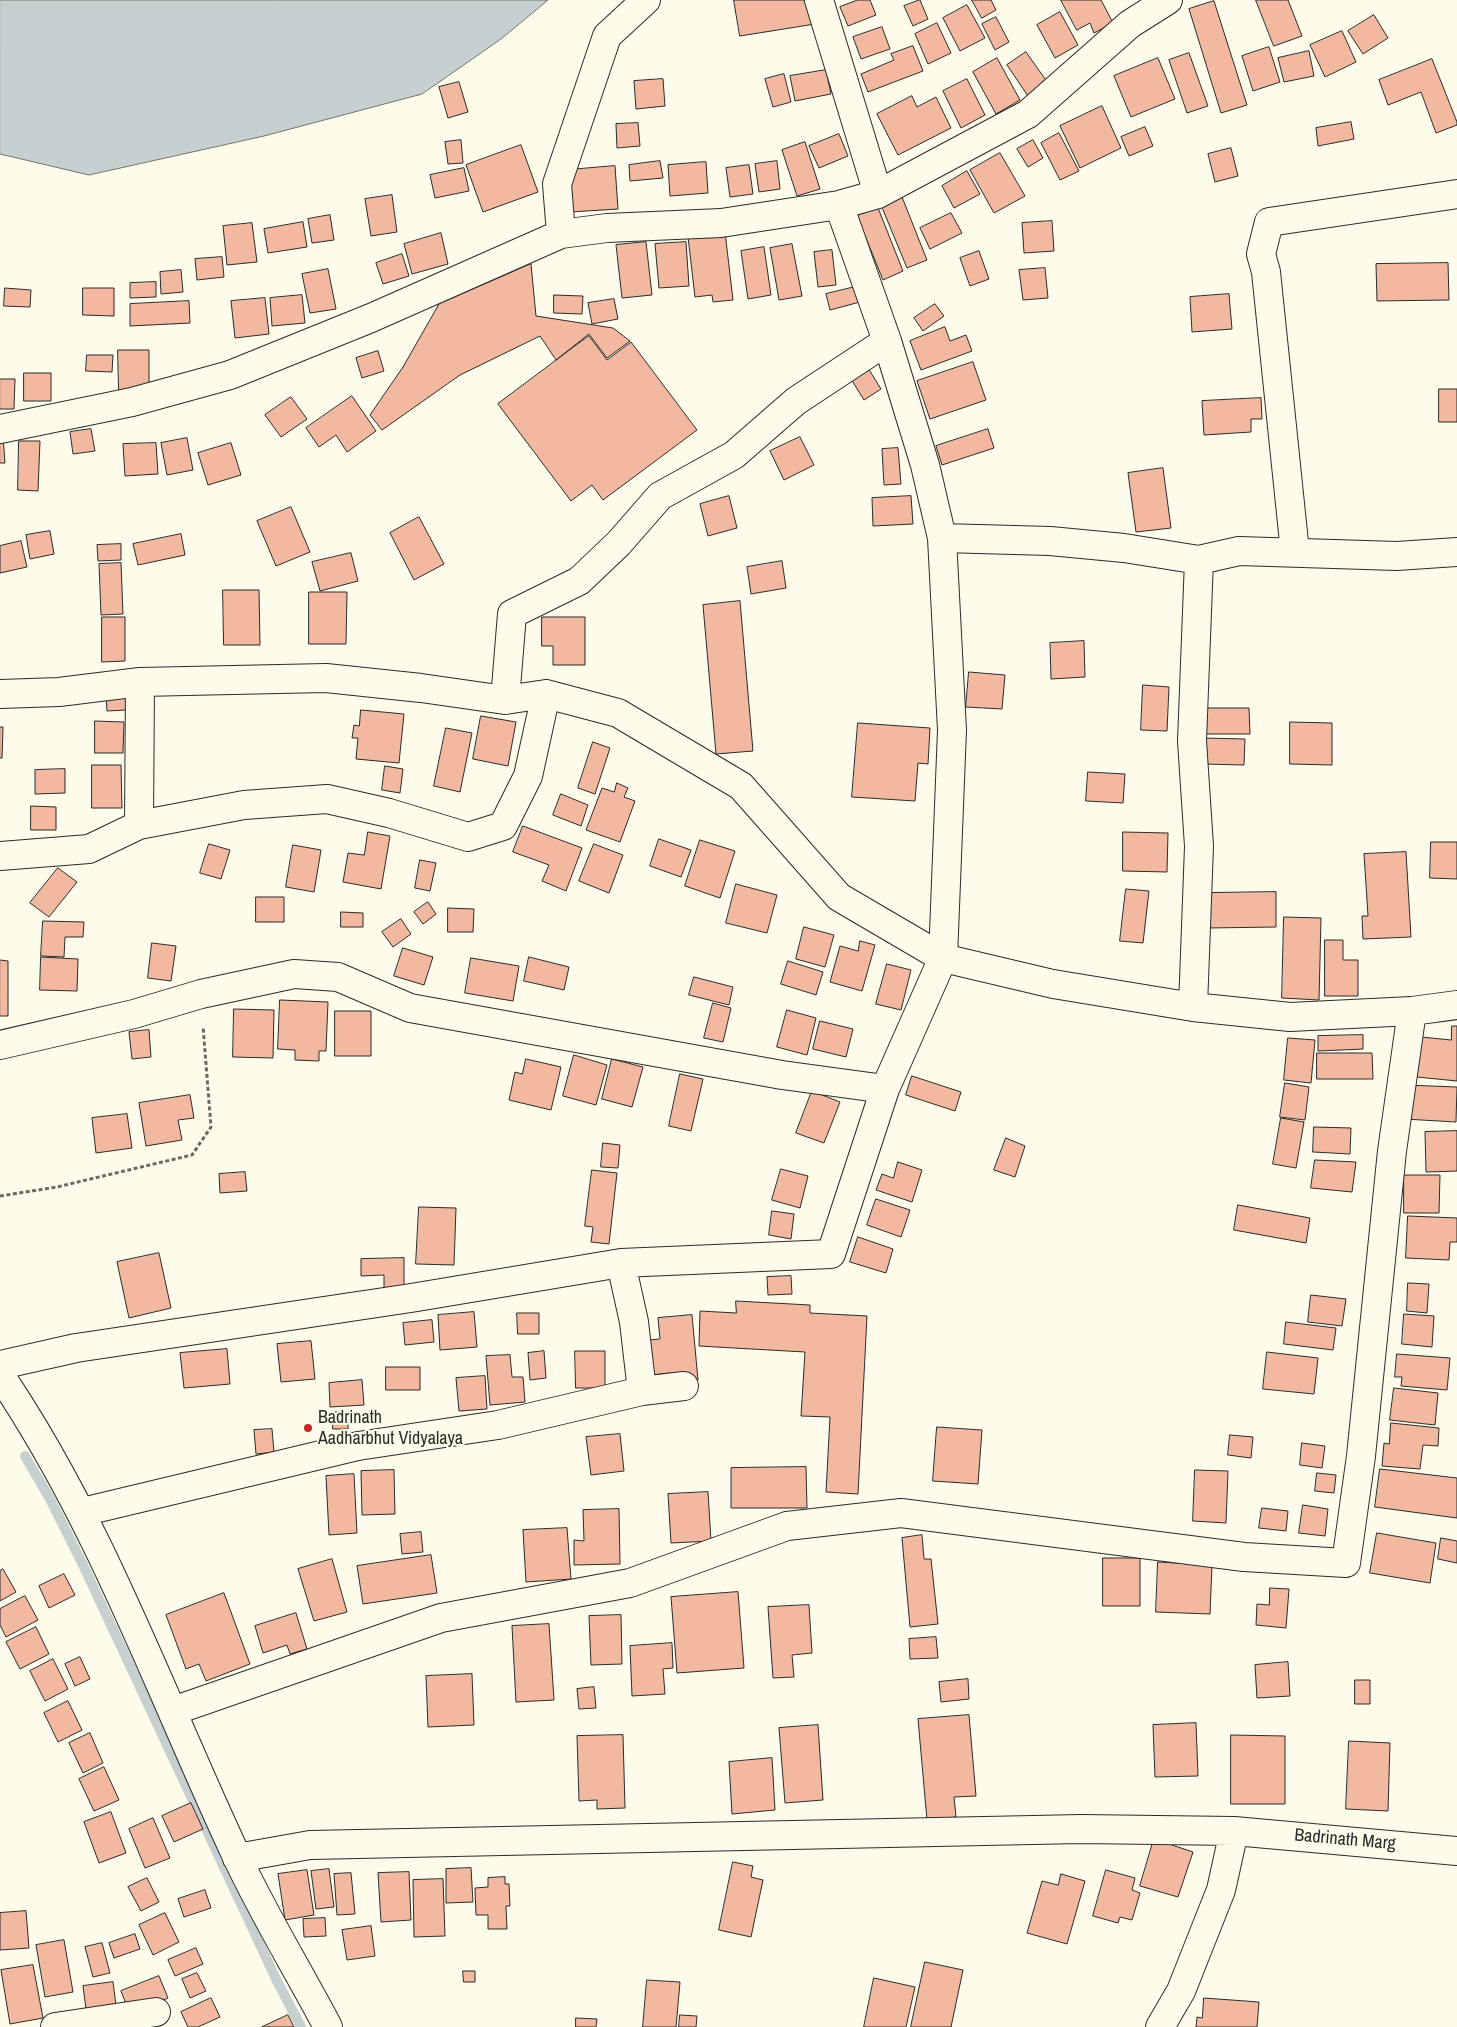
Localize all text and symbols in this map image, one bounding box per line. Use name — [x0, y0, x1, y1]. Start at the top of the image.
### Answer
place label: Badrinath Aadharbhut Vidyalaya — [318, 1407, 463, 1450]
marker: Badrinath Aadharbhut Vidyalaya — [302, 1422, 314, 1434]
street label: Badrinath Marg — [1293, 1825, 1397, 1855]

